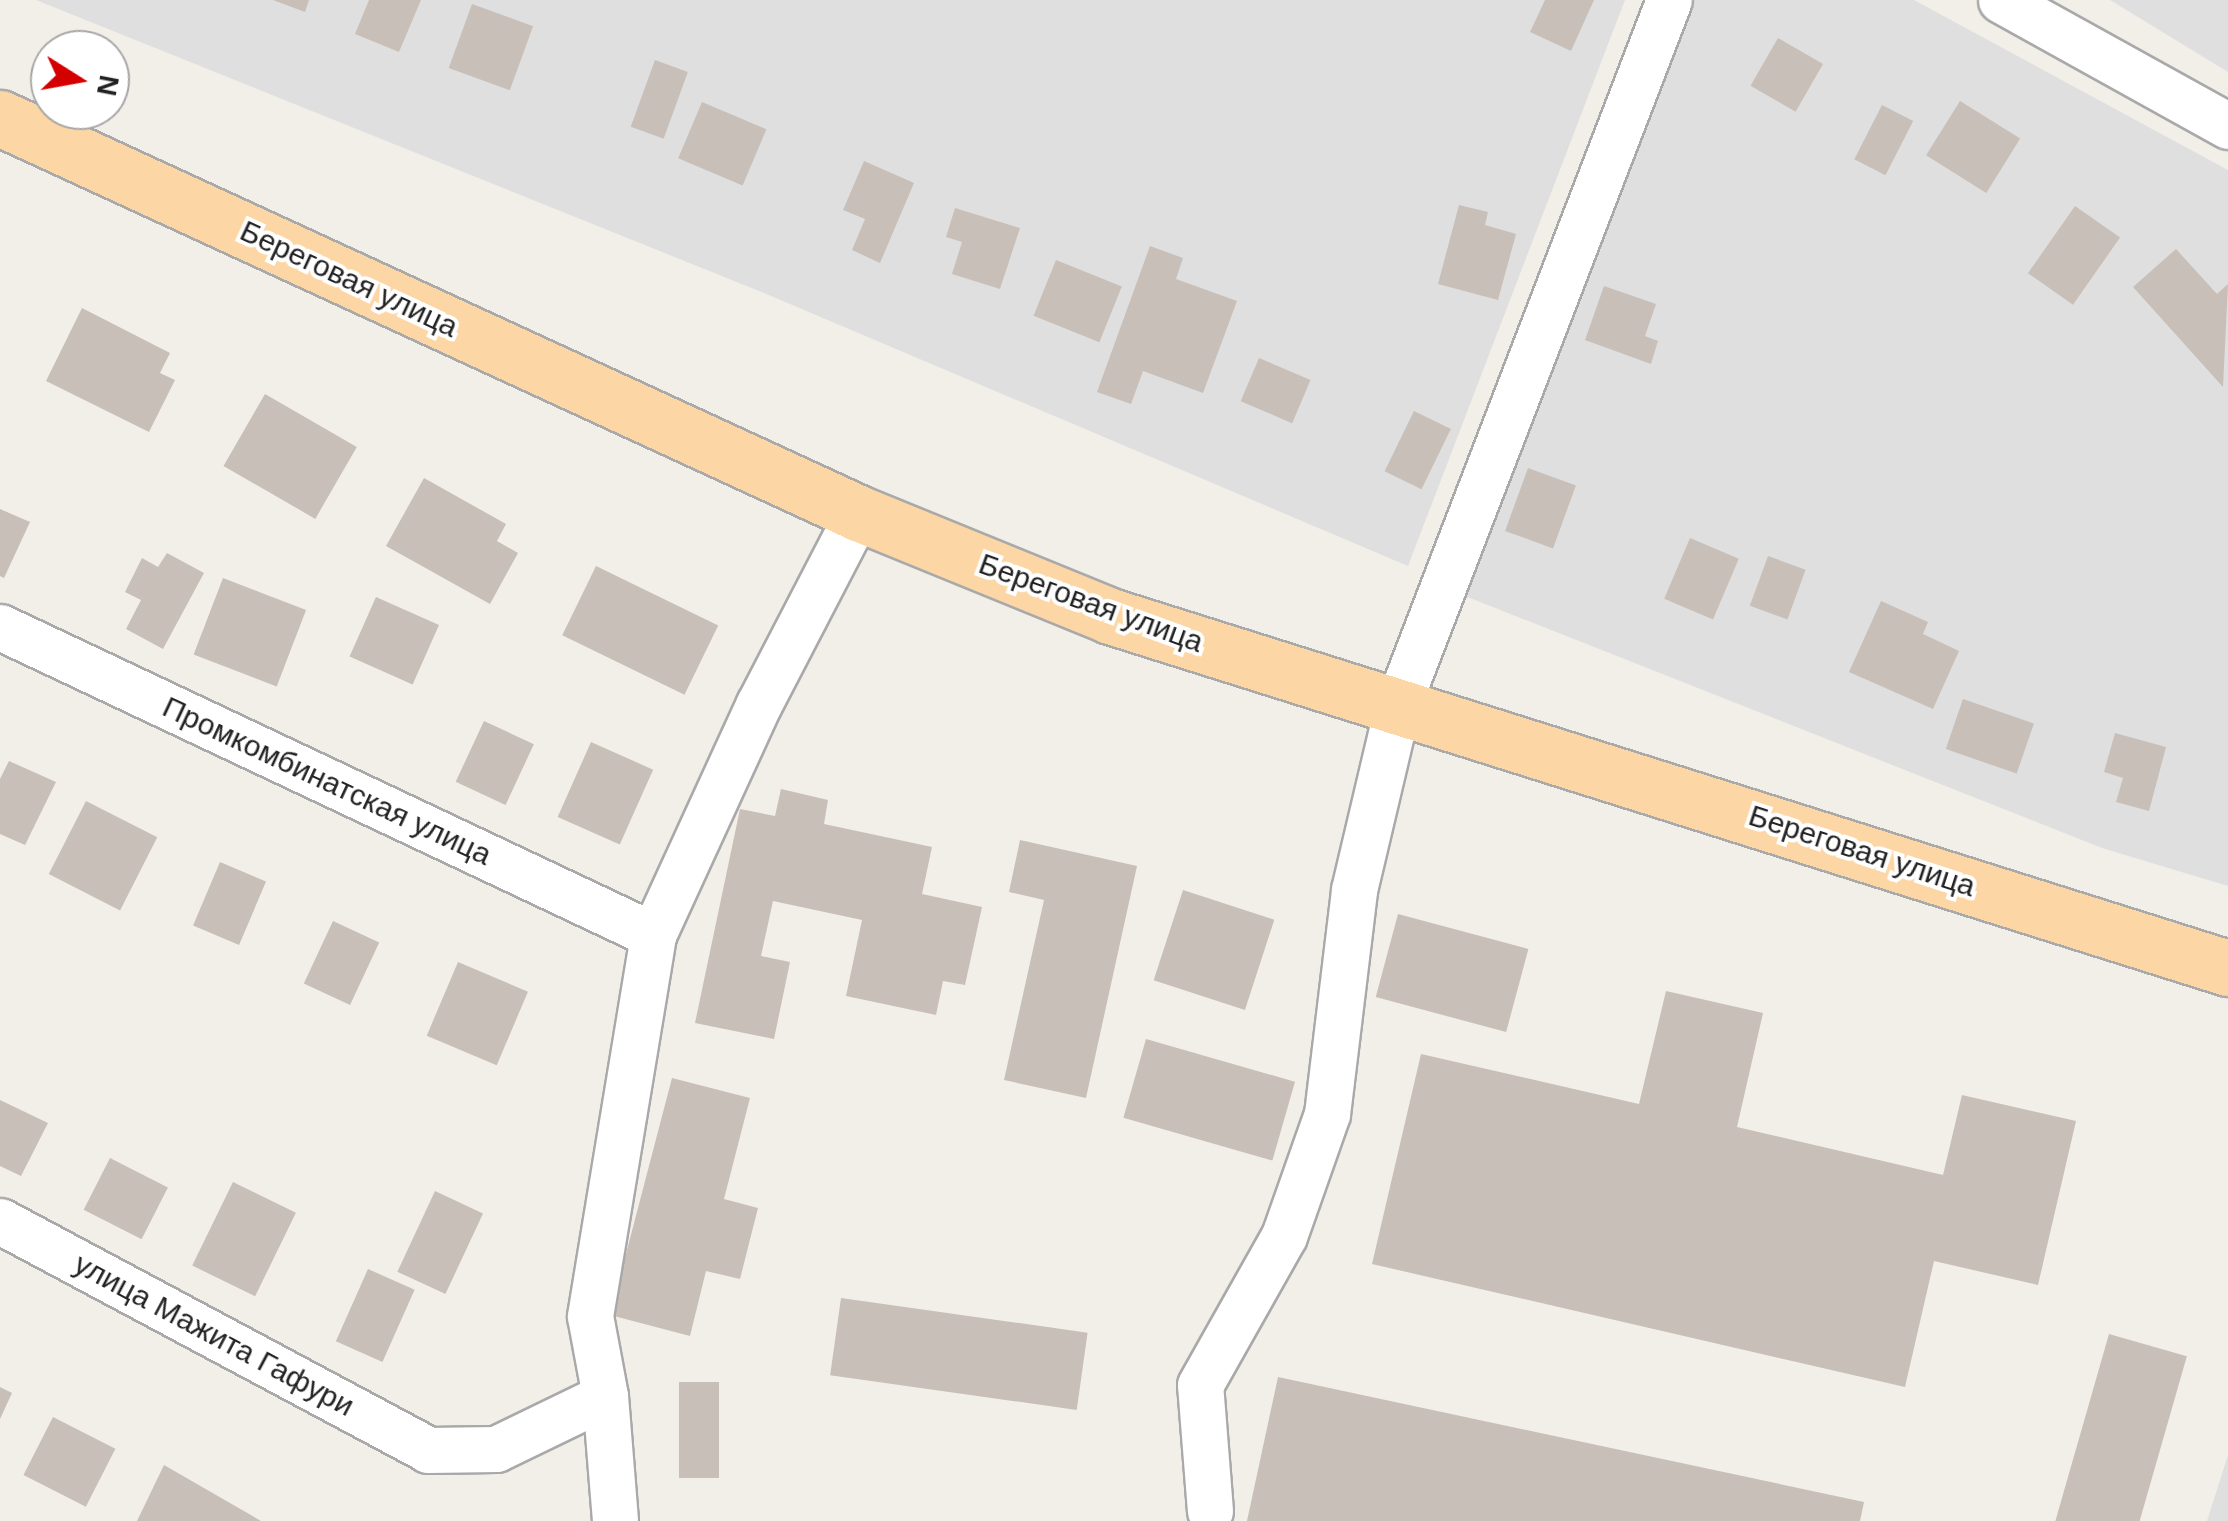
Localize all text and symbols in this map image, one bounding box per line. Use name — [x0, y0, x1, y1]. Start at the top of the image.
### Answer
north arrow — [30, 30, 130, 130]
text: N — [91, 73, 125, 98]
street label: Береговая улица — [234, 213, 464, 345]
street label: Береговая улица — [974, 546, 1208, 660]
street label: Промкомбинатская улица — [157, 689, 497, 873]
street label: Береговая улица — [1744, 797, 1980, 905]
street label: улица Мажита Гафури — [68, 1246, 360, 1424]

